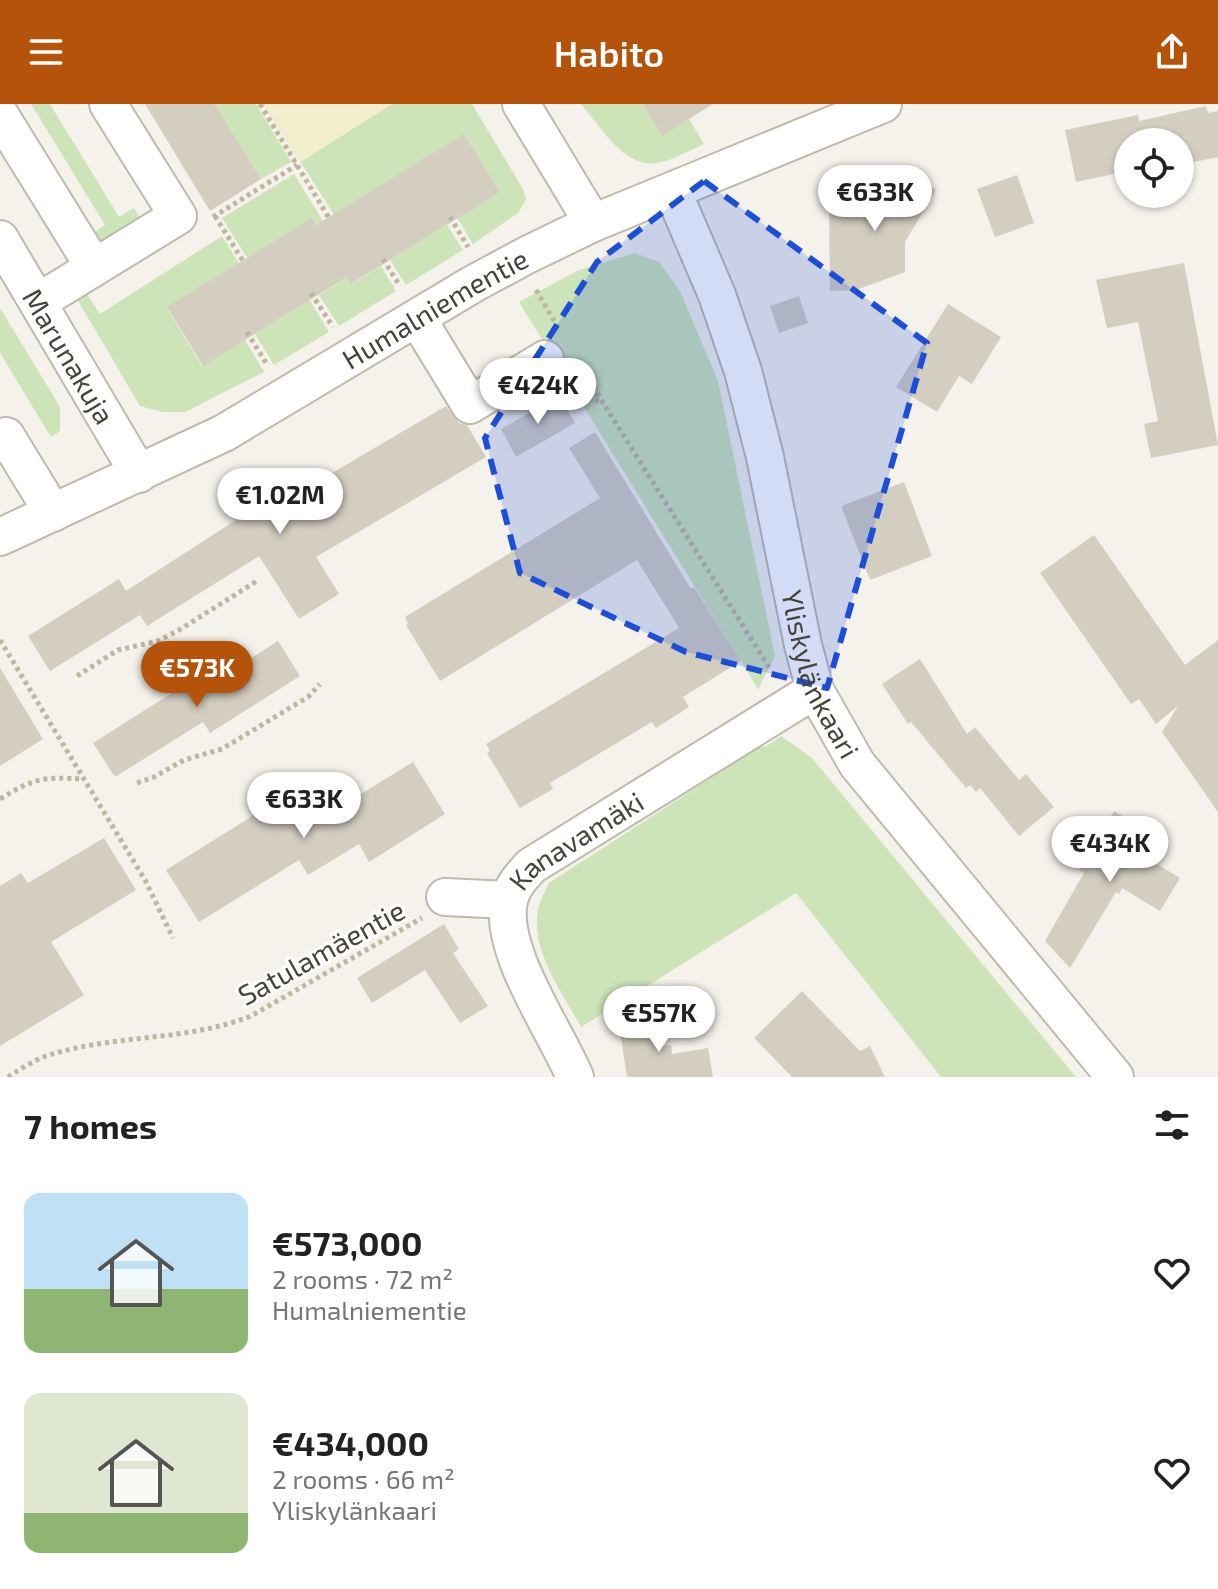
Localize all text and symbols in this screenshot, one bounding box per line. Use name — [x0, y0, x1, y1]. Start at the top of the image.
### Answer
icon: menu — [24, 30, 68, 74]
icon: share — [1150, 30, 1194, 74]
text: Habito — [554, 31, 664, 74]
map controls — [1114, 128, 1194, 208]
button: locate — [1114, 128, 1194, 208]
pin: €633K — [819, 165, 931, 233]
text: €633K — [836, 175, 914, 206]
street label: Humalniementie — [336, 241, 534, 376]
street label: Marunakuja — [16, 282, 122, 430]
pin: €424K — [482, 358, 594, 426]
text: €424K — [497, 368, 579, 399]
pin: €1.02M — [215, 468, 345, 536]
text: €1.02M — [235, 478, 325, 509]
street label: Yliskylänkaari — [775, 587, 867, 764]
pin: €573K — [141, 641, 253, 709]
text: €573K — [159, 651, 235, 682]
pin: €633K — [248, 772, 360, 840]
text: €633K — [265, 782, 343, 813]
street label: Kanavamäki — [501, 784, 649, 896]
pin: €434K — [1054, 816, 1166, 884]
text: €434K — [1069, 826, 1151, 857]
street label: Satulamäentie — [232, 892, 410, 1012]
pin: €557K — [603, 986, 715, 1054]
text: €557K — [621, 996, 697, 1027]
icon: filters — [1150, 1103, 1194, 1147]
text: 7 homes — [24, 1105, 157, 1146]
text: €573,000 — [272, 1222, 422, 1263]
icon: home — [88, 1225, 184, 1321]
icon: heart — [1150, 1251, 1194, 1295]
text: 2 rooms · 72 m² — [272, 1263, 453, 1294]
text: Humalniementie — [272, 1294, 467, 1325]
text: €434,000 — [272, 1422, 429, 1463]
icon: home — [88, 1425, 184, 1521]
icon: heart — [1150, 1451, 1194, 1495]
text: 2 rooms · 66 m² — [272, 1463, 455, 1494]
text: Yliskylänkaari — [272, 1494, 437, 1525]

